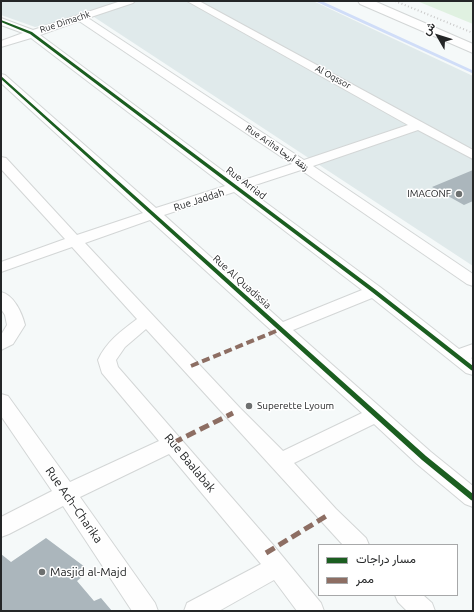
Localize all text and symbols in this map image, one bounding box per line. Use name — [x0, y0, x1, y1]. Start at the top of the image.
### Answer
street label: Rue Dimachk — [38, 9, 92, 35]
north arrow — [418, 16, 458, 56]
text: ش — [420, 20, 437, 37]
street label: Al Oqssor — [313, 63, 353, 91]
street label: Rue Ariha زنقة أريحا — [243, 123, 311, 173]
street label: Rue Arriad — [224, 164, 268, 202]
street label: Rue Jaddah — [172, 186, 226, 214]
place label: IMACONF — [407, 188, 451, 200]
marker: IMACONF — [454, 189, 464, 199]
street label: Rue Al Quadissia — [210, 253, 274, 311]
place label: Superette Lyoum — [257, 400, 334, 412]
marker: Superette Lyoum — [244, 401, 254, 411]
street label: Rue Baalabak — [161, 431, 219, 495]
street label: Rue Ach–Charika — [42, 464, 106, 546]
legend — [318, 544, 458, 596]
text: مسار دراجات — [356, 552, 416, 565]
place label: Masjid al-Majd — [50, 565, 127, 579]
marker: Masjid al-Majd — [37, 567, 47, 577]
text: ممر — [356, 572, 374, 585]

